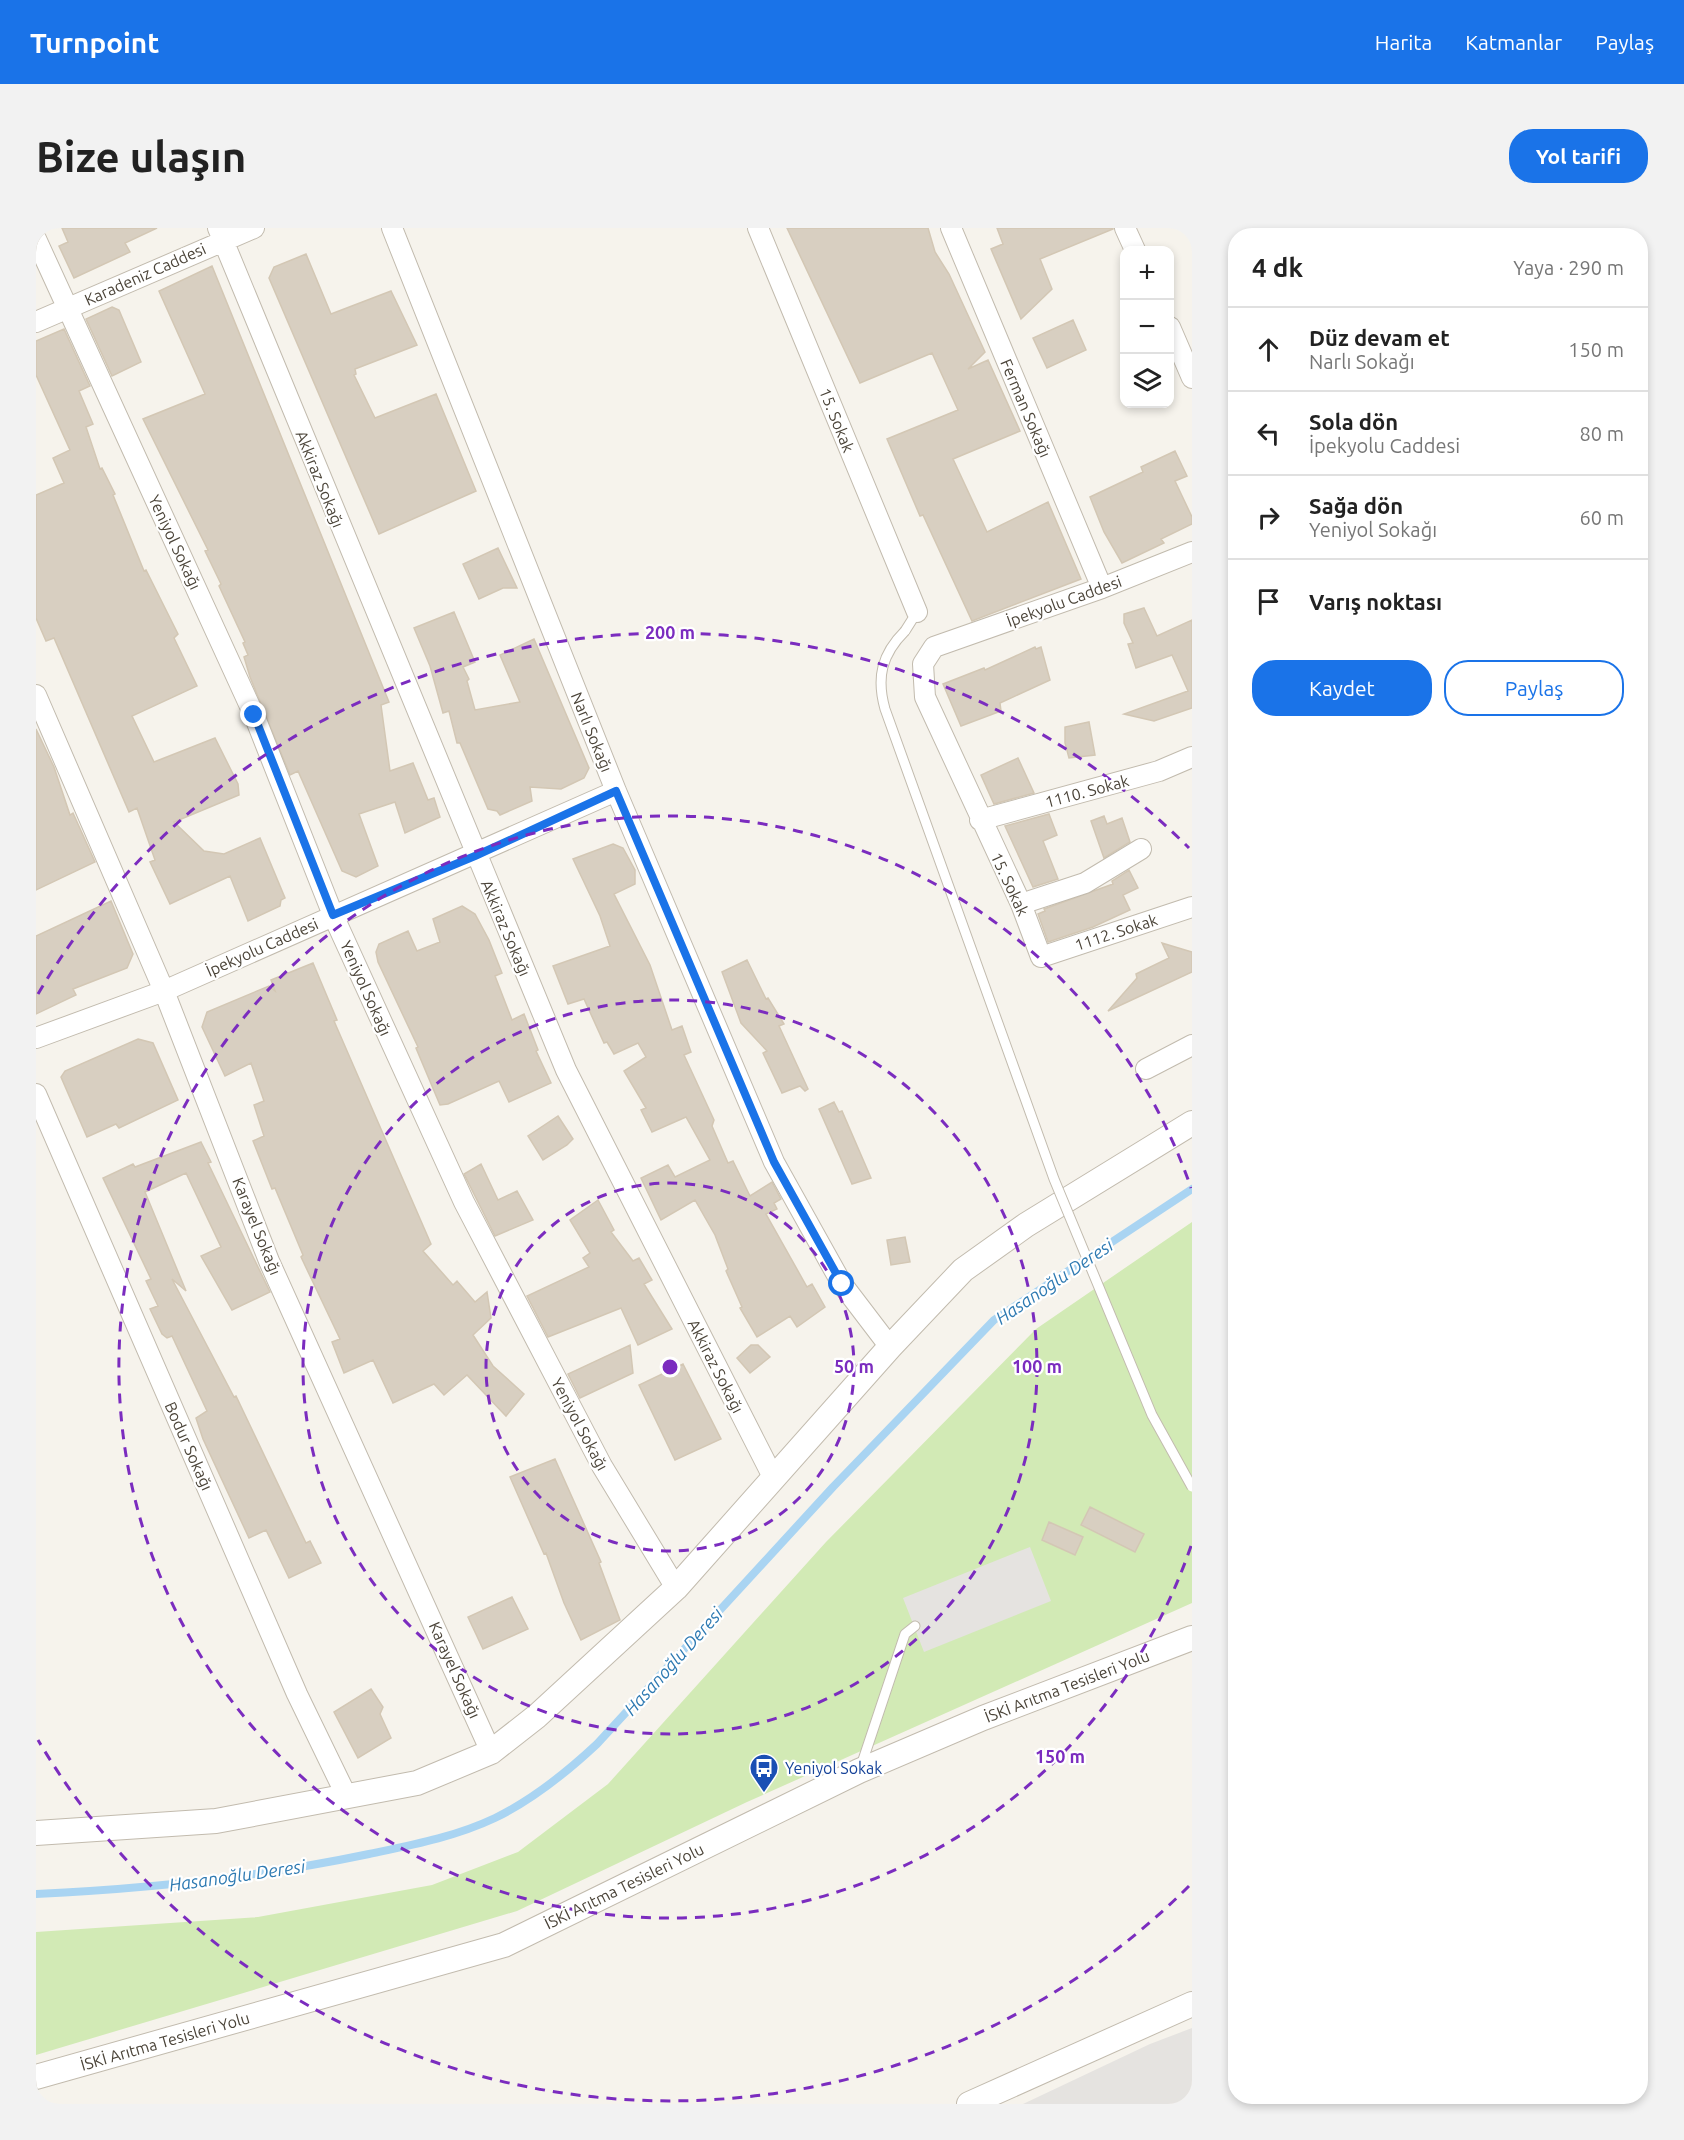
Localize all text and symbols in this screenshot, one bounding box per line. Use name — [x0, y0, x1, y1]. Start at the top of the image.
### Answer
text: Turnpoint — [30, 27, 159, 58]
text: Harita — [1375, 30, 1432, 54]
text: Katmanlar — [1465, 30, 1562, 54]
text: Paylaş — [1595, 30, 1654, 54]
button: Yol tarifi — [1509, 129, 1648, 183]
text: Bize ulaşın — [36, 133, 246, 180]
street label: Karadeniz Caddesi — [82, 239, 208, 309]
map controls — [1120, 246, 1174, 408]
button: + — [1120, 246, 1174, 300]
text: 4 dk — [1252, 253, 1303, 282]
text: Yaya · 290 m — [1513, 256, 1624, 279]
button: − — [1120, 300, 1174, 354]
text: Düz devam et — [1309, 325, 1450, 350]
icon: ahead — [1252, 333, 1285, 366]
text: 150 m — [1568, 338, 1624, 361]
text: Narlı Sokağı — [1309, 350, 1415, 373]
button: layers — [1120, 354, 1174, 408]
street label: Ferman Sokağı — [997, 356, 1055, 460]
street label: 15. Sokak — [816, 385, 858, 455]
text: Sola dön — [1309, 409, 1398, 434]
icon: left — [1252, 417, 1285, 450]
text: 80 m — [1580, 422, 1624, 445]
street label: Akkiraz Sokağı — [292, 428, 348, 530]
text: İpekyolu Caddesi — [1309, 434, 1460, 457]
street label: Yeniyol Sokağı — [145, 492, 205, 592]
text: Sağa dön — [1309, 493, 1403, 518]
icon: right — [1252, 501, 1285, 534]
text: 60 m — [1580, 506, 1624, 529]
text: Yeniyol Sokağı — [1309, 518, 1437, 541]
street label: İpekyolu Caddesi — [1004, 572, 1124, 630]
icon: arrive — [1252, 585, 1285, 618]
text: Varış noktası — [1309, 589, 1442, 614]
text: 200 m — [645, 622, 695, 642]
button: Kaydet — [1252, 660, 1432, 716]
button: Paylaş — [1444, 660, 1624, 716]
street label: Narlı Sokağı — [568, 689, 616, 775]
route end — [240, 701, 266, 727]
street label: 1110. Sokak — [1043, 771, 1131, 811]
street label: 15. Sokak — [988, 849, 1032, 919]
street label: Akkiraz Sokağı — [478, 877, 534, 979]
street label: 1112. Sokak — [1072, 910, 1160, 954]
street label: İpekyolu Caddesi — [203, 914, 321, 980]
street label: Yeniyol Sokağı — [337, 938, 395, 1038]
street label: Karayel Sokağı — [229, 1175, 285, 1277]
water label: Hasanoğlu Deresi — [991, 1234, 1117, 1328]
route start — [828, 1270, 854, 1296]
street label: Akkiraz Sokağı — [685, 1316, 747, 1416]
text: 50 m — [834, 1356, 874, 1376]
text: 100 m — [1012, 1356, 1062, 1376]
centre of rings — [660, 1357, 680, 1377]
street label: Yeniyol Sokağı — [548, 1375, 612, 1473]
street label: Bodur Sokağı — [161, 1399, 217, 1493]
water label: Hasanoğlu Deresi — [620, 1603, 727, 1719]
street label: Karayel Sokağı — [426, 1619, 484, 1721]
street label: İSKİ Arıtma Tesisleri Yolu — [982, 1646, 1152, 1726]
text: 150 m — [1035, 1746, 1085, 1766]
bus stop icon: Yeniyol Sokak — [748, 1752, 780, 1794]
place label: Yeniyol Sokak — [785, 1759, 882, 1777]
street label: İSKİ Arıtma Tesisleri Yolu — [541, 1840, 707, 1932]
water label: Hasanoğlu Deresi — [168, 1855, 307, 1894]
street label: İSKİ Arıtma Tesisleri Yolu — [78, 2008, 252, 2074]

